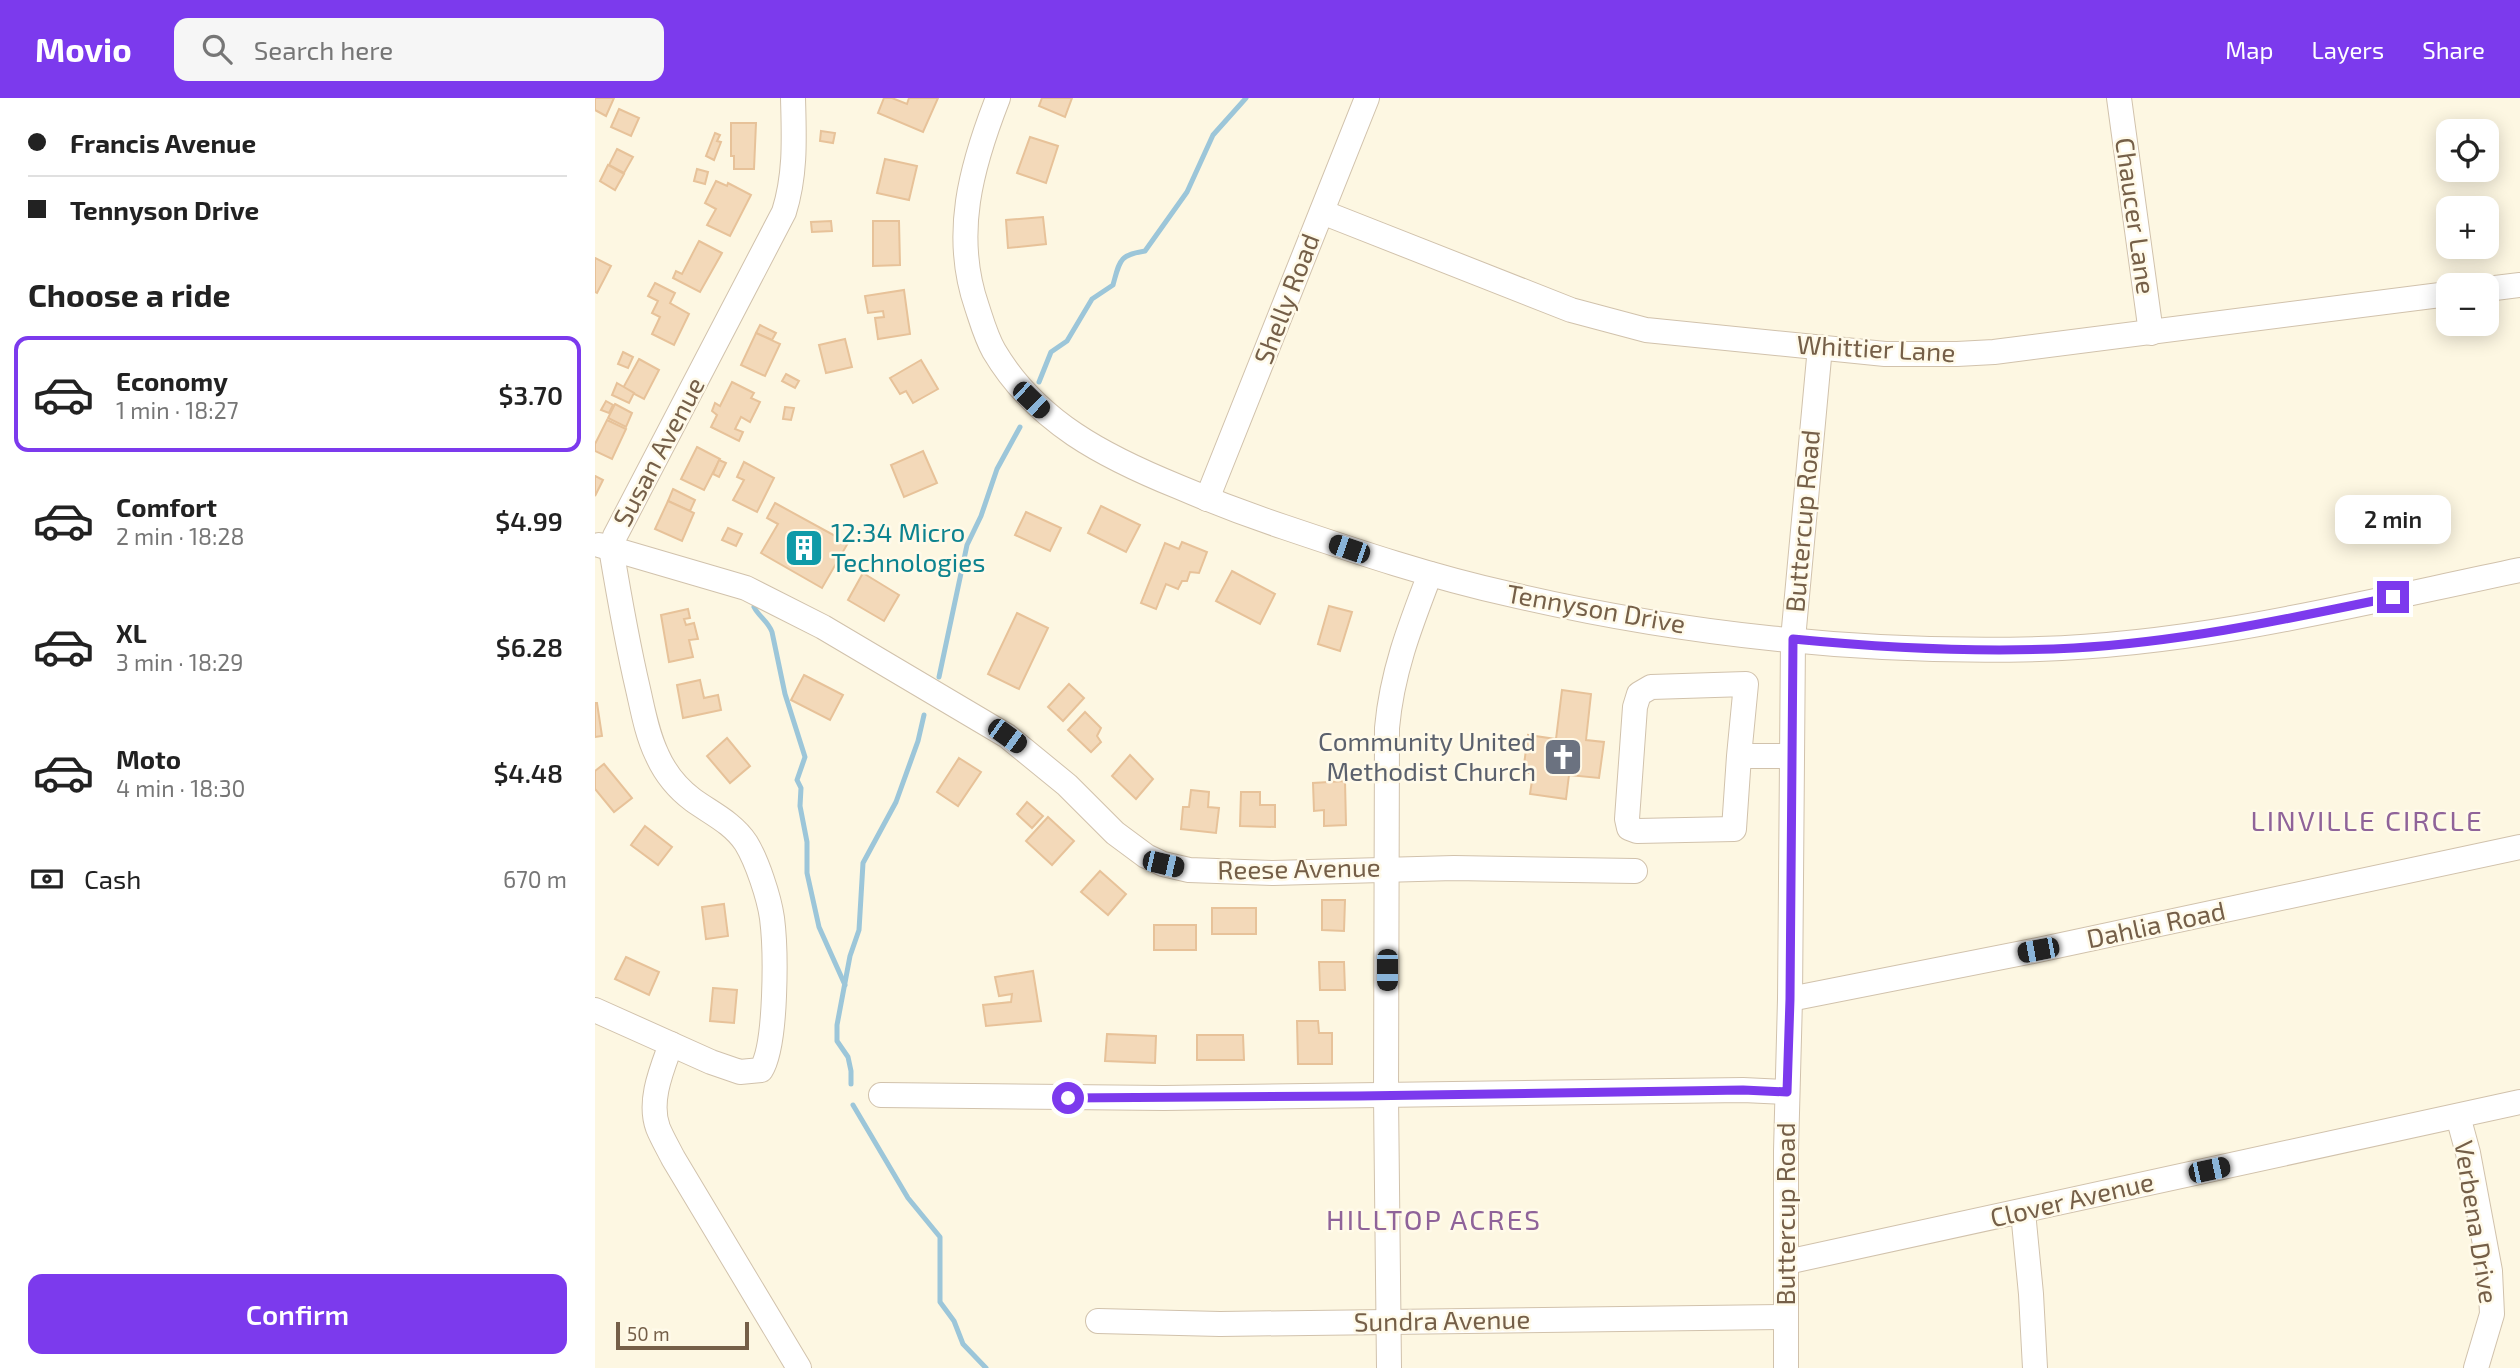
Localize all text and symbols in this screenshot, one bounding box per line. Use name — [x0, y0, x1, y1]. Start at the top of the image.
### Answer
search box — [174, 18, 664, 81]
text: Movio — [35, 29, 132, 69]
icon: search — [198, 30, 236, 68]
text: Search here — [254, 34, 393, 65]
text: Map — [2225, 35, 2273, 64]
text: Layers — [2311, 35, 2384, 64]
text: Share — [2422, 35, 2485, 64]
map controls — [2436, 119, 2499, 336]
button: locate — [2436, 119, 2499, 182]
text: Francis Avenue — [70, 127, 256, 158]
street label: Chaucer Lane — [2110, 135, 2163, 296]
text: Tennyson Drive — [70, 194, 259, 225]
button: + — [2436, 196, 2499, 259]
street label: Shelly Road — [1247, 229, 1325, 368]
button: − — [2436, 273, 2499, 336]
text: Choose a ride — [28, 275, 231, 313]
street label: Whittier Lane — [1796, 328, 1956, 367]
icon: car — [32, 363, 95, 426]
text: Economy — [116, 365, 228, 396]
street label: Susan Avenue — [605, 371, 710, 531]
car — [1009, 378, 1054, 422]
text: $3.70 — [499, 379, 563, 410]
text: 1 min · 18:27 — [116, 396, 238, 424]
street label: Buttercup Road — [1778, 428, 1825, 613]
icon: car — [32, 489, 95, 552]
text: Comfort — [116, 491, 217, 522]
callout: 2 min — [2335, 496, 2451, 545]
text: $4.99 — [495, 505, 563, 536]
text: 2 min — [2364, 505, 2422, 533]
place label: 12:34 Micro Technologies — [831, 516, 985, 577]
text: 2 min · 18:28 — [116, 522, 244, 550]
building icon: 12:34 Micro Technologies — [783, 527, 825, 569]
car — [1326, 532, 1373, 566]
street label: Tennyson Drive — [1505, 577, 1688, 638]
route end — [2377, 581, 2409, 613]
icon: car — [32, 615, 95, 678]
text: XL — [116, 617, 147, 648]
text: $6.28 — [496, 631, 563, 662]
text: 3 min · 18:29 — [116, 648, 243, 676]
car — [984, 715, 1031, 757]
place label: Community United Methodist Church — [1318, 725, 1536, 786]
church icon: Community United Methodist Church — [1542, 736, 1584, 778]
icon: car — [32, 741, 95, 804]
text: Moto — [116, 743, 181, 774]
text: $4.48 — [493, 757, 563, 788]
text: 4 min · 18:30 — [116, 774, 245, 802]
district label: LINVILLE CIRCLE — [2250, 803, 2484, 837]
car — [1141, 849, 1186, 879]
street label: Reese Avenue — [1217, 851, 1381, 884]
icon: cash — [28, 860, 66, 898]
text: Cash — [84, 863, 141, 894]
text: 670 m — [503, 865, 567, 893]
street label: Dahlia Road — [2084, 894, 2228, 953]
car — [2016, 936, 2061, 964]
car — [1377, 949, 1398, 991]
route start — [1052, 1082, 1084, 1114]
street label: Buttercup Road — [1769, 1122, 1800, 1306]
street label: Verbena Drive — [2449, 1138, 2506, 1306]
car — [2187, 1155, 2232, 1185]
street label: Clover Avenue — [1987, 1165, 2156, 1232]
district label: HILLTOP ACRES — [1326, 1202, 1542, 1236]
button: Confirm — [28, 1274, 567, 1354]
street label: Sundra Avenue — [1354, 1302, 1530, 1337]
scale bar — [616, 1319, 749, 1351]
text: 50 m — [627, 1322, 670, 1345]

